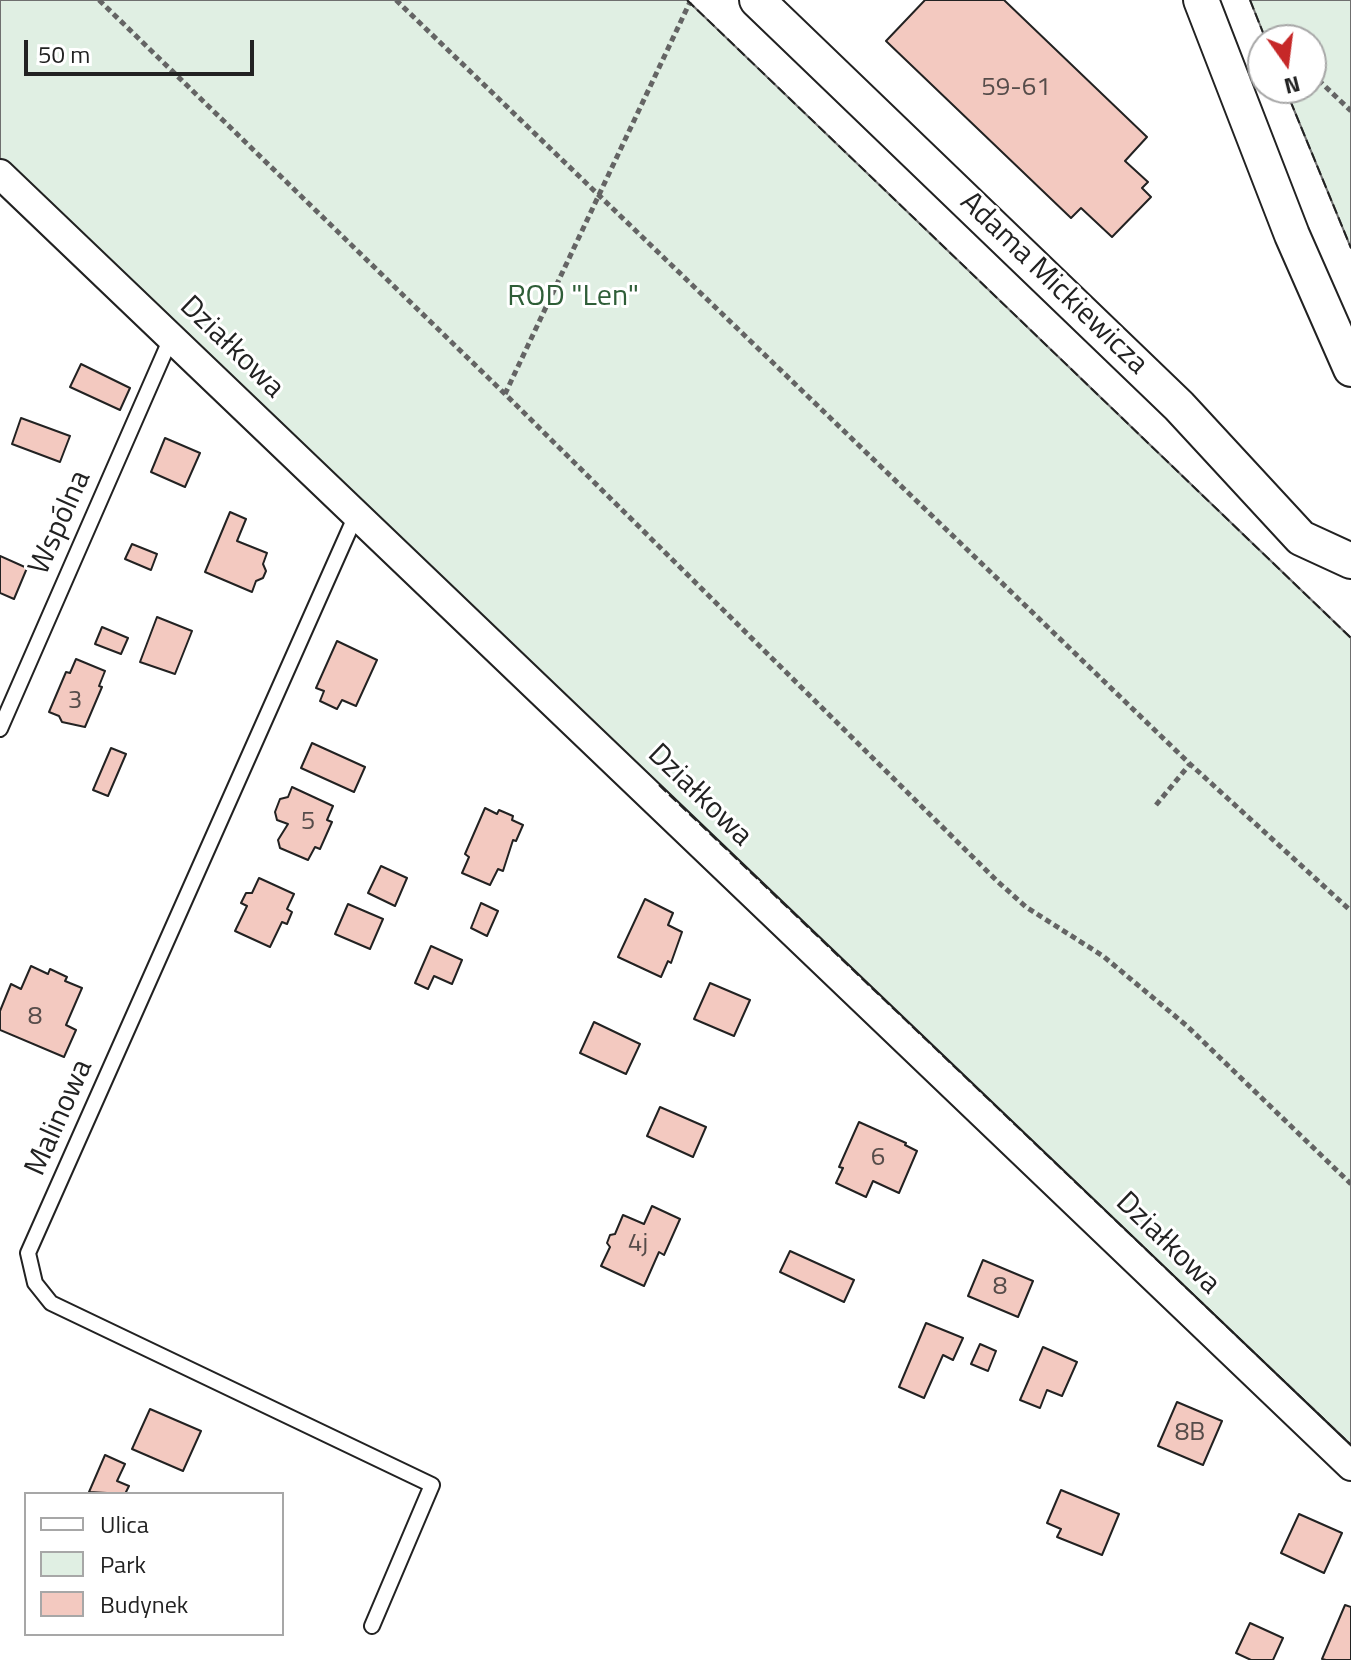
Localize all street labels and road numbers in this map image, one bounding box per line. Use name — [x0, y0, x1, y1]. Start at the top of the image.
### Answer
street label: Adama Mickiewicza — [952, 185, 1154, 383]
street label: Działkowa — [171, 289, 291, 407]
street label: Wspólna — [22, 466, 100, 580]
street label: Działkowa — [639, 737, 759, 855]
street label: Malinowa — [18, 1054, 102, 1182]
street label: Działkowa — [1107, 1185, 1227, 1303]

